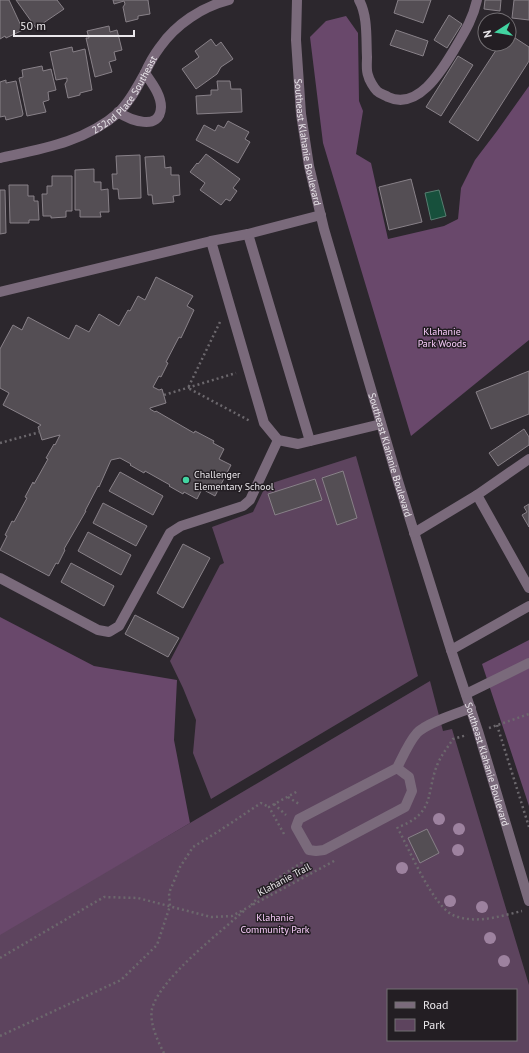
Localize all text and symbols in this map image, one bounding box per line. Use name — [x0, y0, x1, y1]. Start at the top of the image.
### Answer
scale bar — [14, 12, 134, 38]
north arrow — [477, 12, 517, 52]
text: 50 m — [20, 18, 46, 33]
text: N — [480, 29, 495, 39]
street label: 252nd Place Southeast — [90, 53, 160, 137]
street label: Southeast Klahanie Boulevard — [292, 78, 324, 207]
park label: Klahanie Park Woods — [418, 325, 466, 350]
street label: Southeast Klahanie Boulevard — [365, 391, 415, 519]
place label: Challenger Elementary School — [194, 468, 274, 493]
marker: Challenger Elementary School — [181, 475, 191, 485]
street label: Southeast Klahanie Boulevard — [462, 701, 512, 828]
street label: Klahanie Trail — [255, 860, 313, 899]
park label: Klahanie Community Park — [240, 911, 310, 936]
legend — [387, 989, 517, 1041]
text: Road — [423, 997, 448, 1012]
text: Park — [423, 1017, 445, 1032]

